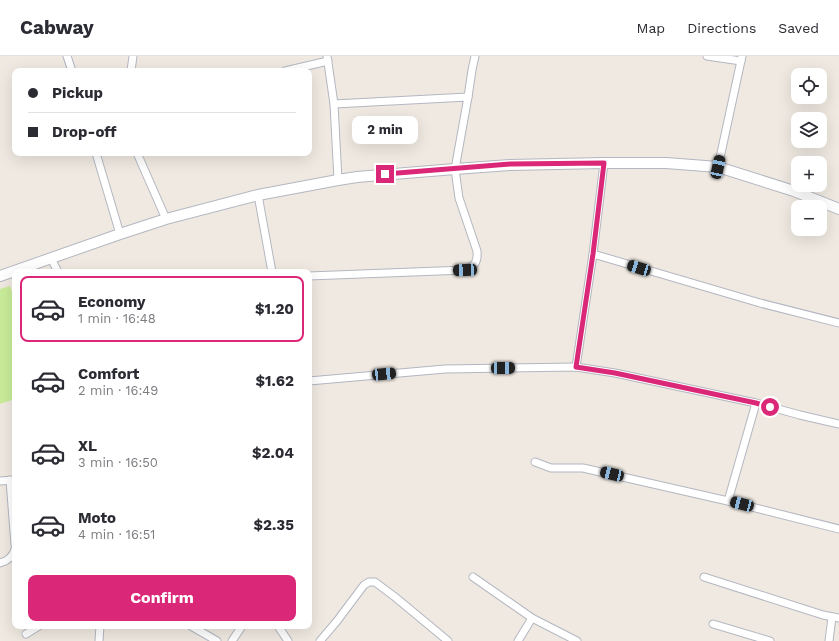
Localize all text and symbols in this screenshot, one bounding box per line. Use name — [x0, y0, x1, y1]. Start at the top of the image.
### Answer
text: Cabway — [20, 16, 94, 39]
text: Map — [637, 20, 665, 36]
text: Directions — [687, 20, 756, 36]
text: Saved — [778, 20, 819, 36]
map controls — [791, 68, 827, 236]
button: locate — [791, 68, 827, 104]
text: Pickup — [52, 84, 103, 102]
button: layers — [791, 112, 827, 148]
callout: 2 min — [352, 116, 418, 144]
text: 2 min — [367, 122, 403, 137]
text: Drop-off — [52, 123, 117, 141]
car — [710, 154, 726, 180]
button: + — [791, 156, 827, 192]
route end — [376, 165, 394, 183]
button: − — [791, 200, 827, 236]
car — [626, 259, 652, 277]
car — [453, 264, 477, 276]
icon: car — [30, 291, 66, 327]
text: Economy — [78, 293, 145, 311]
text: $1.20 — [255, 300, 294, 318]
text: 1 min · 16:48 — [78, 311, 156, 326]
car — [491, 362, 515, 374]
icon: car — [30, 363, 66, 399]
text: Comfort — [78, 365, 139, 383]
car — [372, 367, 396, 381]
text: $1.62 — [255, 372, 294, 390]
text: 2 min · 16:49 — [78, 383, 158, 398]
route start — [761, 398, 779, 416]
icon: car — [30, 435, 66, 471]
text: XL — [78, 437, 97, 455]
text: $2.04 — [252, 444, 294, 462]
text: 3 min · 16:50 — [78, 455, 158, 470]
car — [599, 465, 625, 483]
car — [729, 495, 755, 513]
icon: car — [30, 507, 66, 543]
text: Moto — [78, 509, 116, 527]
text: $2.35 — [253, 516, 294, 534]
text: 4 min · 16:51 — [78, 527, 155, 542]
button: Confirm — [28, 575, 296, 621]

